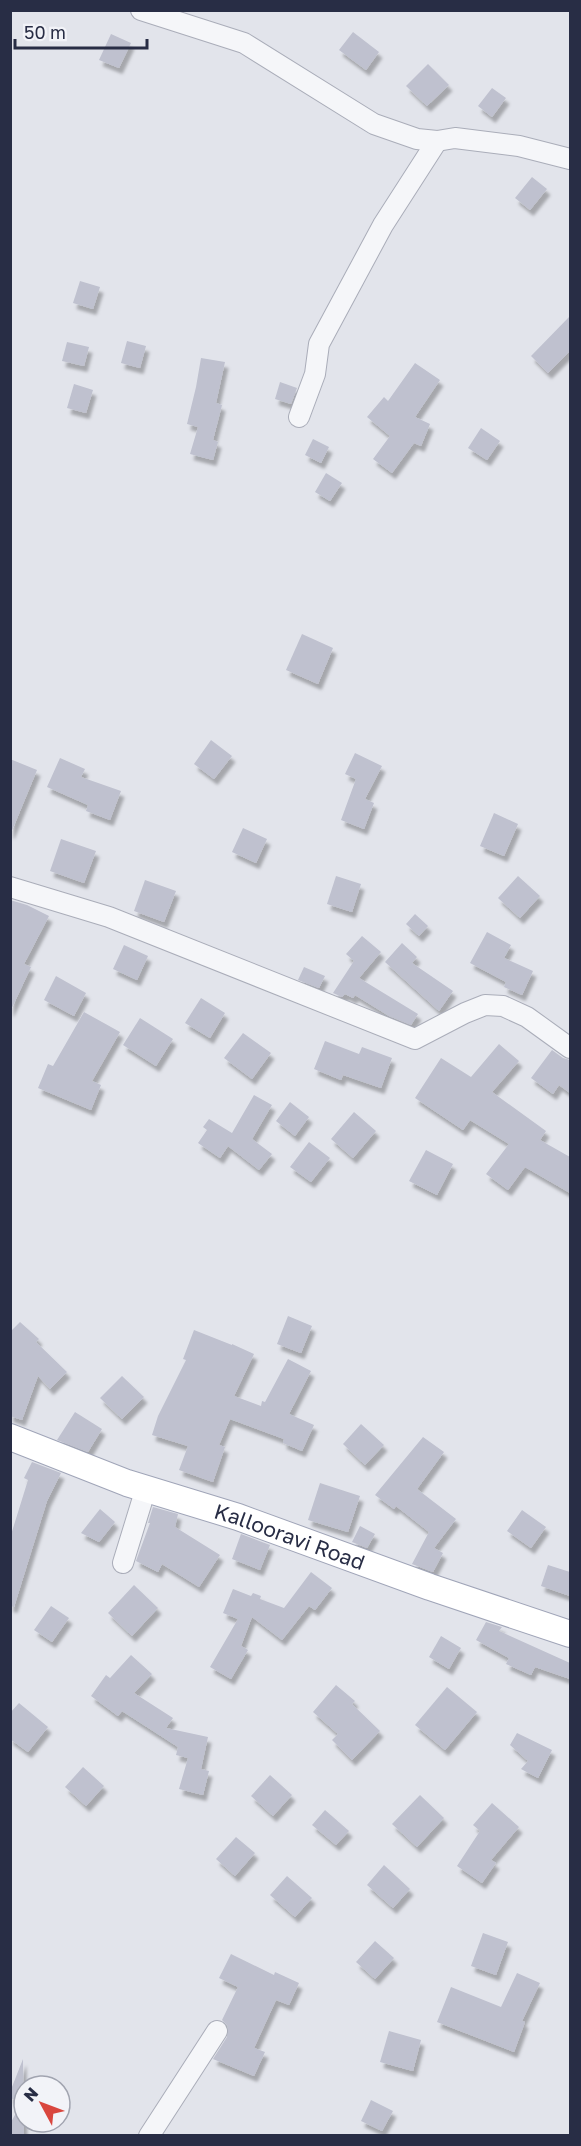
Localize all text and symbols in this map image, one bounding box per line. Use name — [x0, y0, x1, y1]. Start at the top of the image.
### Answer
scale bar — [15, 12, 147, 50]
text: 50 m — [24, 21, 66, 43]
street label: Kallooravi Road — [211, 1498, 369, 1575]
north arrow — [12, 2074, 72, 2134]
text: N — [19, 2083, 42, 2105]

